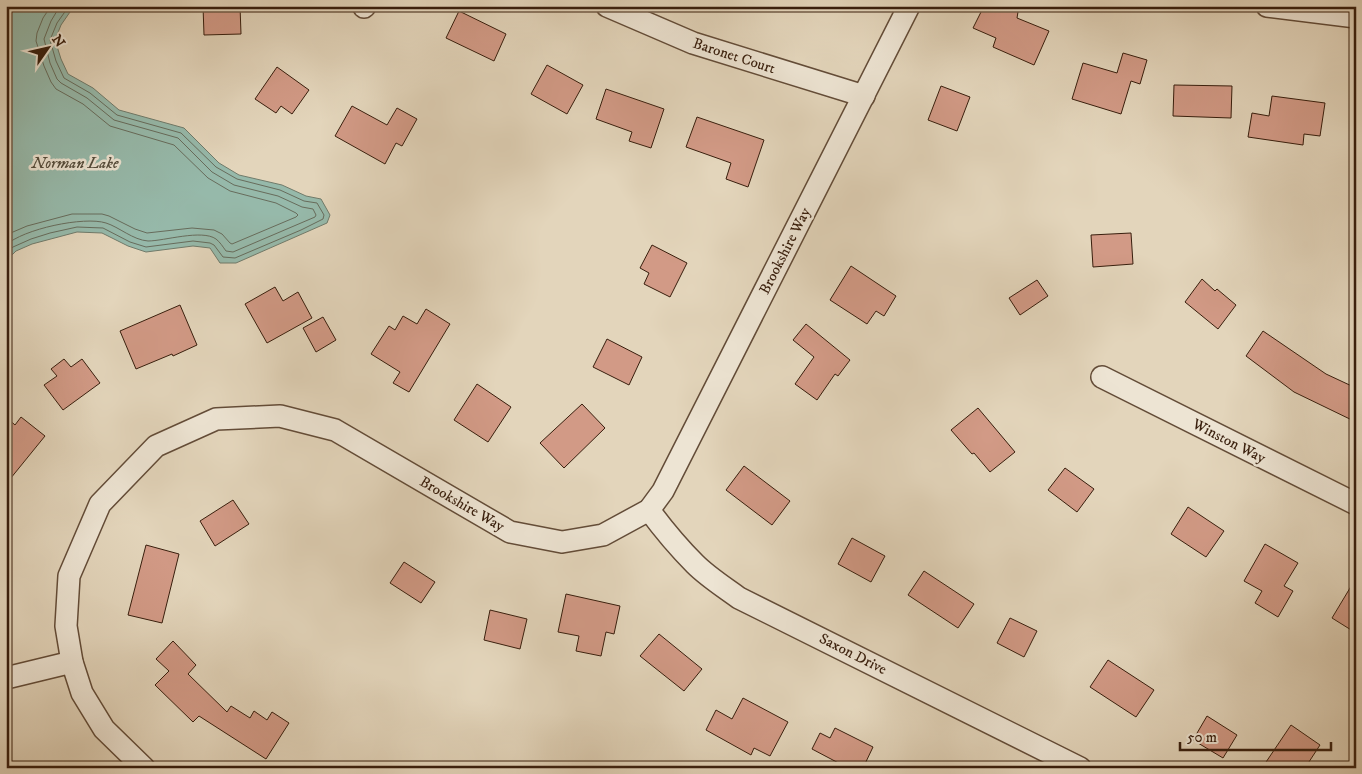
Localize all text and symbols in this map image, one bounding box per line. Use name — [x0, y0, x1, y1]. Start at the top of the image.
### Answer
north arrow — [22, 22, 72, 72]
text: N — [47, 31, 69, 52]
street label: Baronet Court — [690, 34, 778, 78]
water label: Norman Lake — [31, 153, 119, 173]
street label: Brookshire Way — [755, 204, 815, 298]
street label: Winston Way — [1188, 414, 1270, 468]
street label: Brookshire Way — [416, 472, 509, 536]
street label: Saxon Drive — [816, 629, 890, 679]
scale bar — [1180, 719, 1331, 751]
text: 50 m — [1187, 728, 1217, 747]

